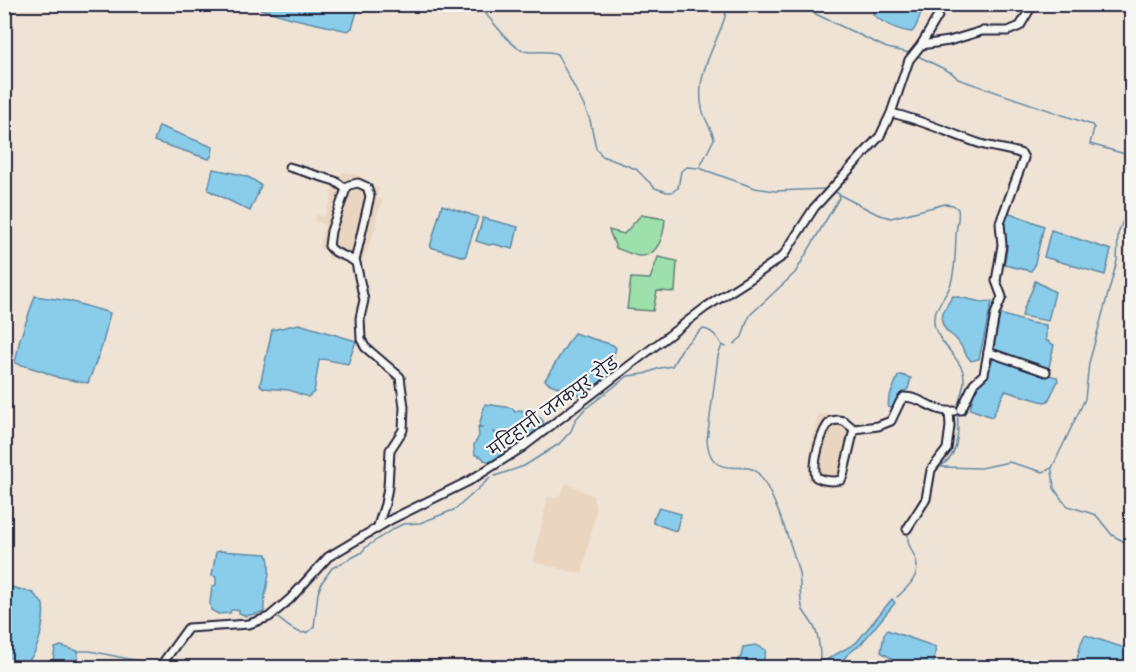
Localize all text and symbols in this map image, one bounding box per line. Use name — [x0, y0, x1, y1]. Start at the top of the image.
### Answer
street label: मटिहानी जनकपुर रोड — [483, 351, 625, 463]

